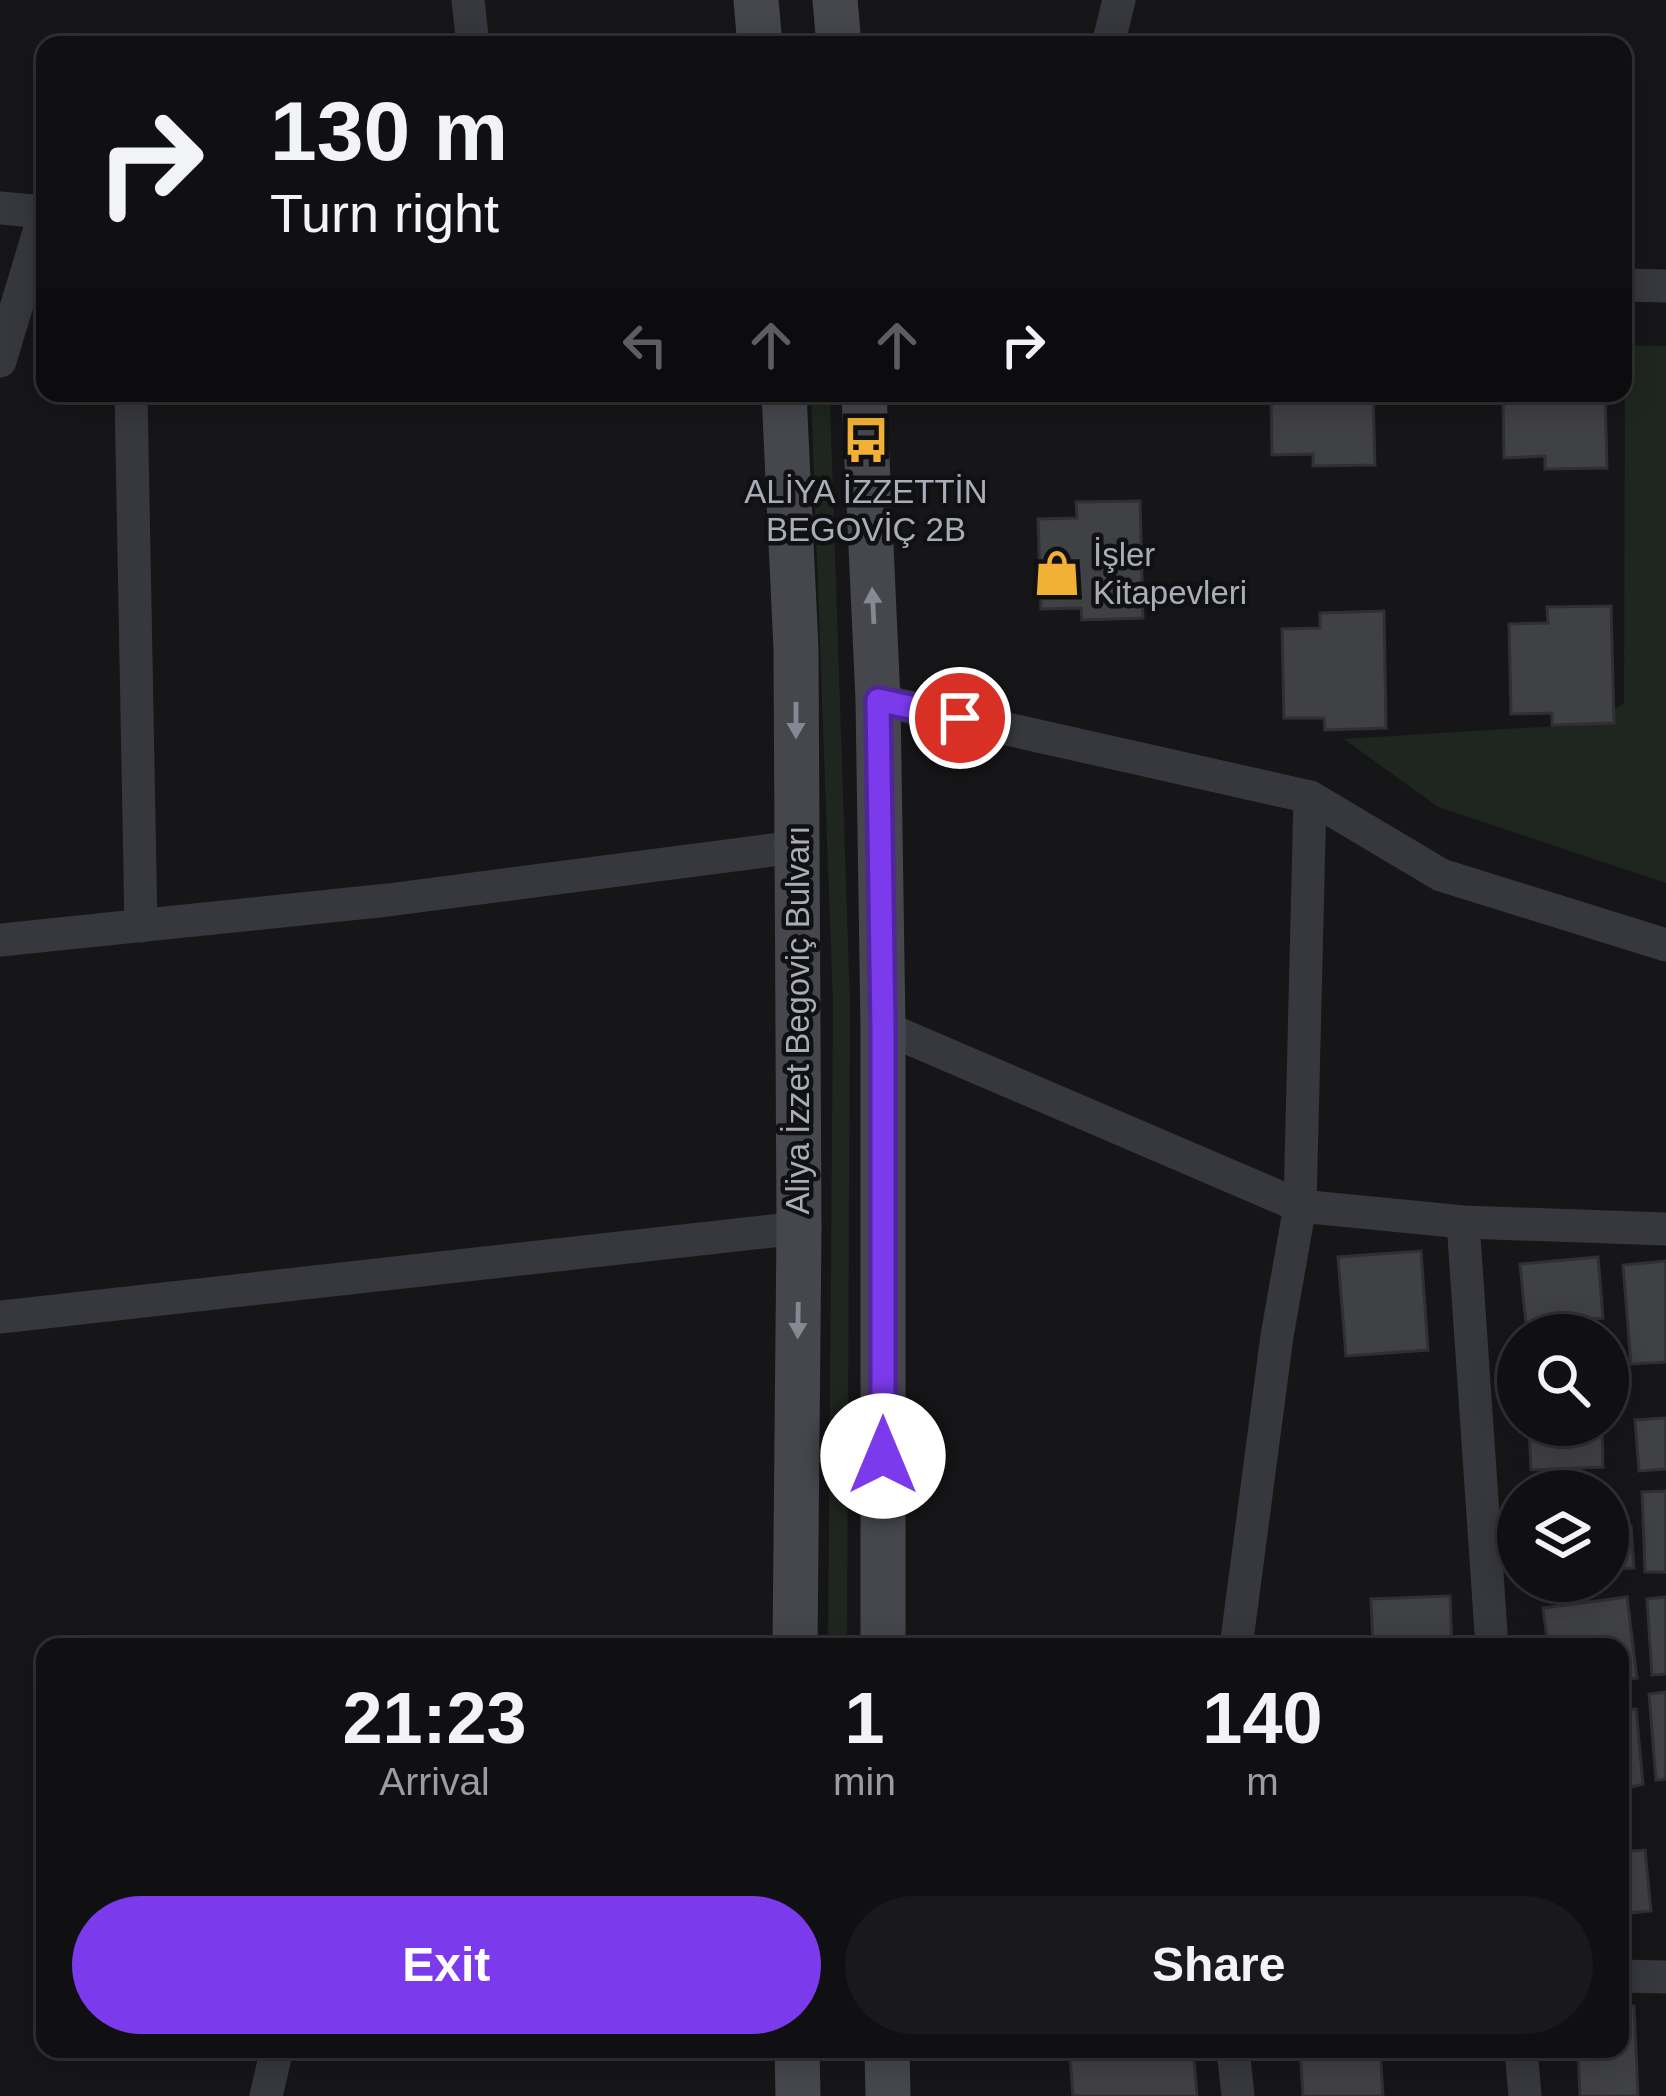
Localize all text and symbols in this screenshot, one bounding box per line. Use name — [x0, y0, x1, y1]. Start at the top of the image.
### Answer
icon: right — [72, 84, 228, 240]
text: 130 m — [270, 84, 508, 178]
text: Turn right — [270, 183, 499, 243]
icon: left — [612, 312, 678, 378]
icon: ahead — [738, 312, 804, 378]
icon: ahead — [864, 312, 930, 378]
icon: right — [990, 312, 1056, 378]
bus stop icon: ALİYA İZZETTİN BEGOVİÇ 2B — [841, 415, 891, 465]
place label: ALİYA İZZETTİN BEGOVİÇ 2B — [744, 473, 988, 548]
place label: İşler Kitapevleri — [1093, 536, 1247, 611]
shop icon: İşler Kitapevleri — [1032, 548, 1082, 598]
one-way arrow — [863, 586, 882, 624]
pin — [909, 667, 1011, 769]
icon: arrive — [927, 685, 993, 751]
one-way arrow — [786, 702, 806, 740]
street label: Aliya İzzet Begoviç Bulvarı — [779, 826, 816, 1214]
one-way arrow — [788, 1302, 808, 1340]
map controls — [1497, 1314, 1629, 1602]
button: search — [1497, 1314, 1629, 1446]
position arrow — [820, 1393, 946, 1519]
button: layers — [1497, 1470, 1629, 1602]
text: 21:23 — [342, 1678, 527, 1758]
text: 1 — [844, 1678, 885, 1758]
text: 140 — [1202, 1678, 1323, 1758]
text: Arrival — [379, 1760, 490, 1803]
text: min — [833, 1760, 896, 1803]
text: m — [1246, 1760, 1279, 1803]
button: Exit — [72, 1896, 821, 2034]
button: Share — [845, 1896, 1593, 2034]

